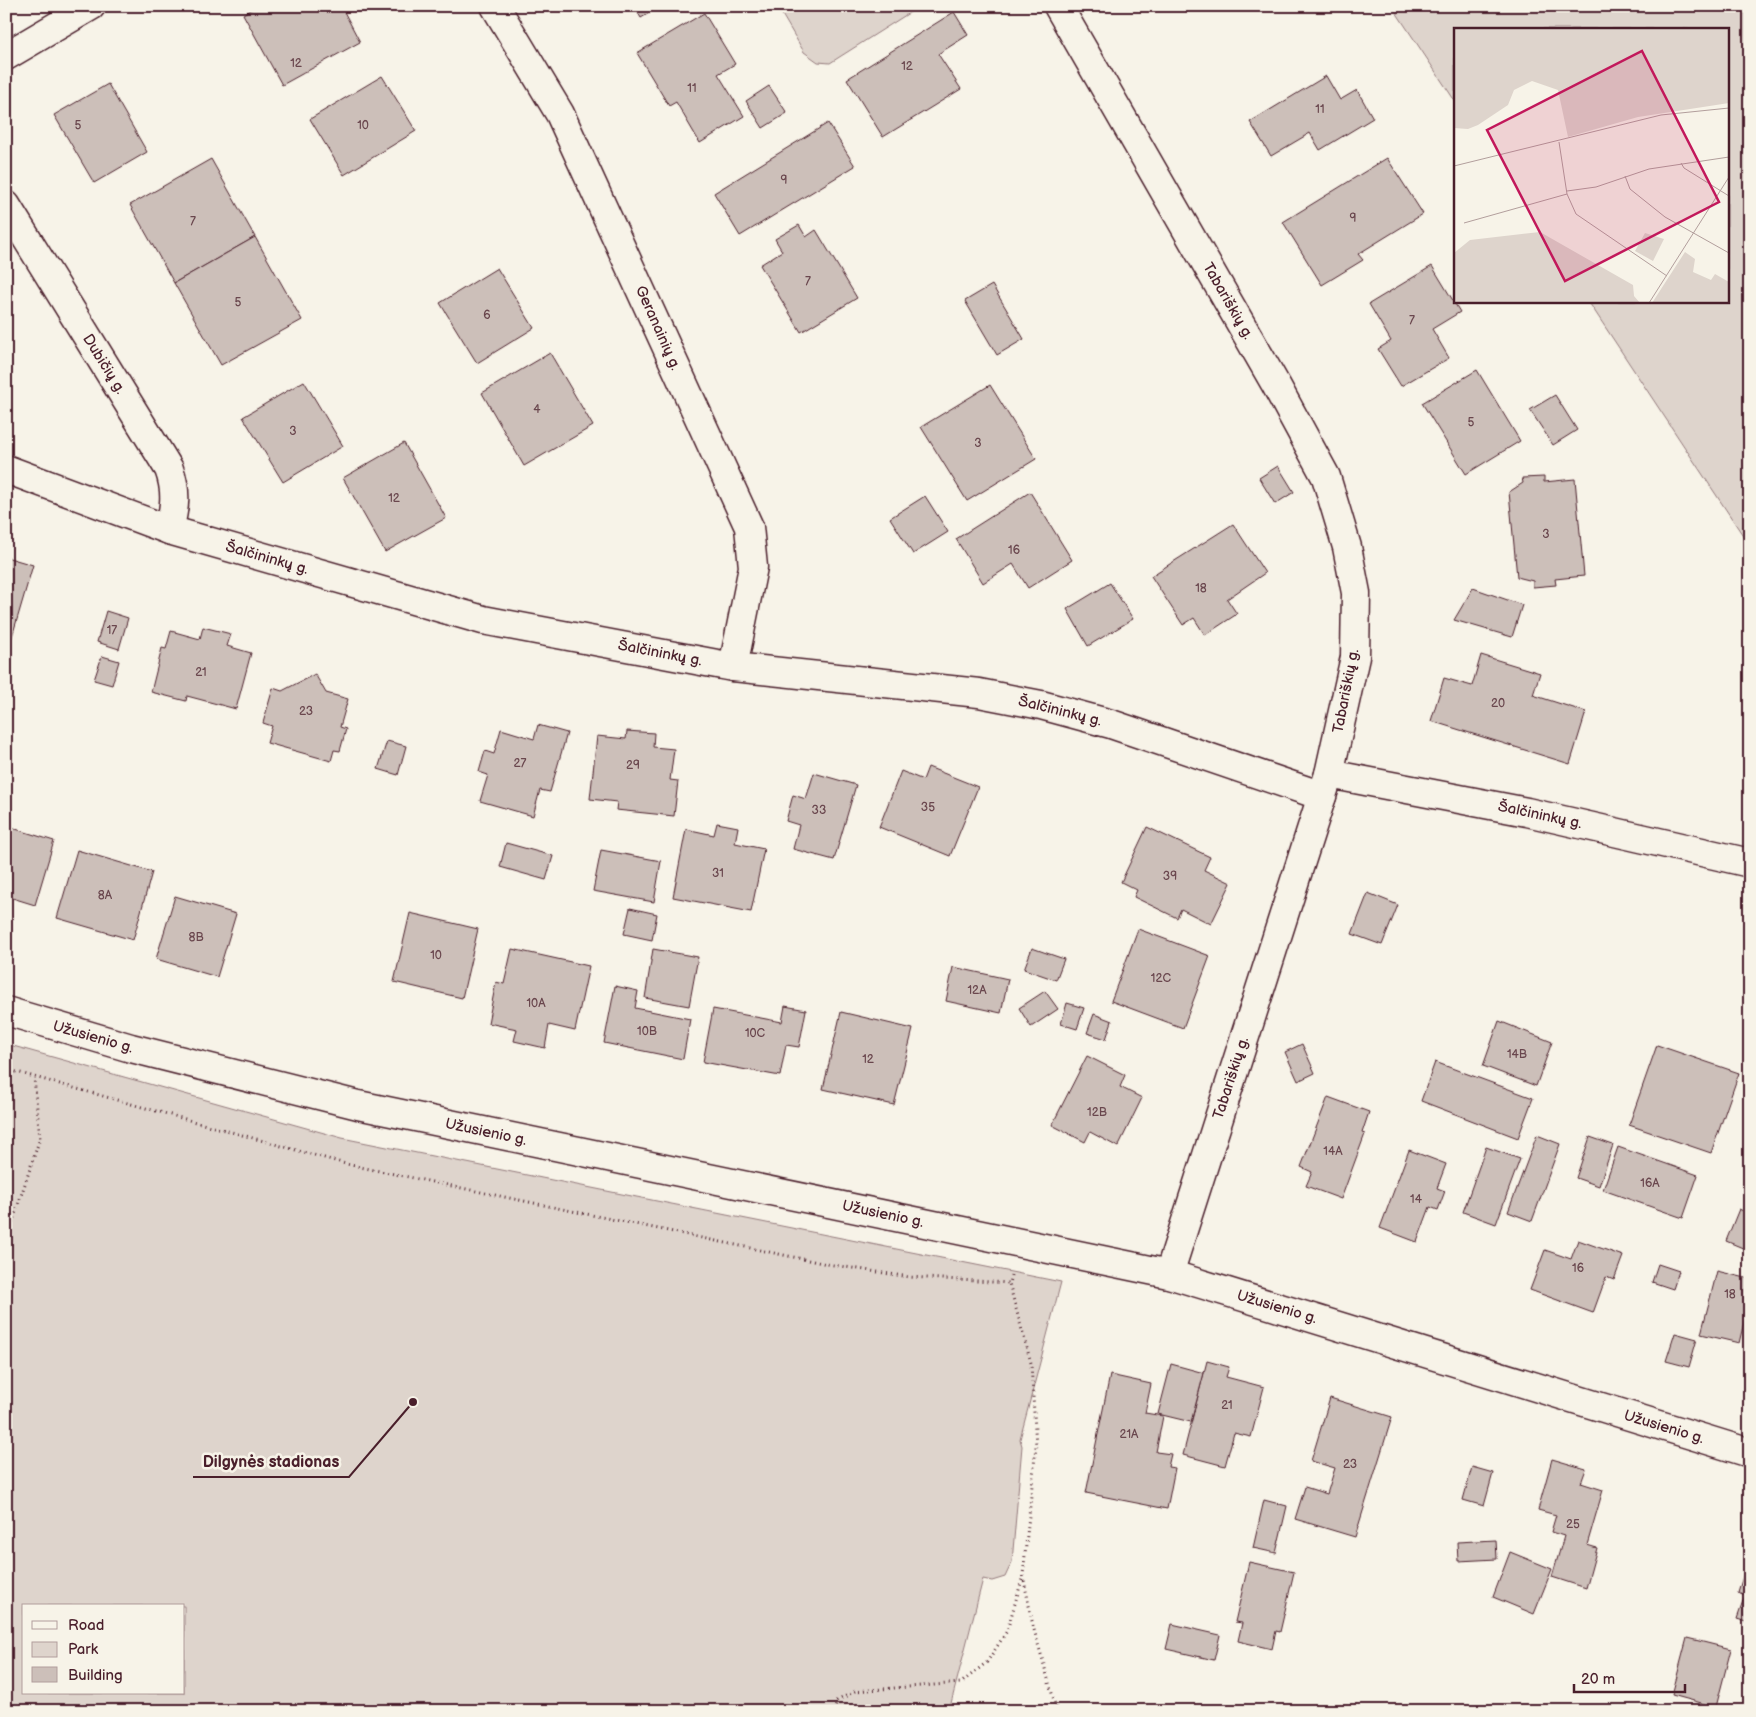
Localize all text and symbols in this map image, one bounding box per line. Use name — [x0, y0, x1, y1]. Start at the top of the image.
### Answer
inset map — [1454, 28, 1728, 302]
house number: 12 — [290, 56, 302, 71]
house number: 12 — [901, 59, 913, 74]
house number: 11 — [687, 81, 697, 96]
house number: 11 — [1315, 102, 1325, 117]
house number: 5 — [75, 118, 82, 133]
house number: 10 — [357, 118, 369, 133]
house number: 9 — [781, 173, 788, 188]
house number: 9 — [1350, 211, 1357, 226]
house number: 7 — [190, 214, 196, 229]
street label: Tabariškių g. — [1198, 259, 1258, 343]
house number: 7 — [805, 274, 811, 289]
street label: Geranainių g. — [631, 283, 685, 373]
house number: 5 — [235, 295, 242, 310]
house number: 6 — [483, 308, 491, 323]
house number: 7 — [1409, 313, 1415, 328]
street label: Dubičių g. — [78, 330, 130, 398]
house number: 4 — [533, 402, 541, 417]
house number: 5 — [1468, 415, 1475, 430]
house number: 3 — [289, 424, 297, 439]
house number: 3 — [974, 436, 982, 451]
house number: 12 — [388, 491, 400, 506]
house number: 3 — [1542, 527, 1550, 542]
street label: Šalčininkų g. — [223, 537, 311, 579]
house number: 16 — [1008, 543, 1020, 558]
house number: 18 — [1195, 581, 1207, 596]
house number: 17 — [107, 623, 117, 638]
street label: Šalčininkų g. — [616, 636, 704, 670]
street label: Tabariškių g. — [1329, 647, 1363, 735]
house number: 21 — [195, 665, 207, 680]
street label: Šalčininkų g. — [1016, 691, 1104, 731]
house number: 20 — [1491, 696, 1505, 711]
house number: 23 — [299, 704, 313, 719]
house number: 27 — [514, 756, 527, 771]
house number: 29 — [626, 758, 640, 773]
street label: Šalčininkų g. — [1496, 797, 1584, 833]
house number: 35 — [921, 800, 935, 815]
house number: 33 — [812, 803, 826, 818]
house number: 31 — [712, 866, 724, 881]
house number: 39 — [1163, 869, 1177, 884]
house number: 8A — [98, 888, 113, 903]
house number: 8B — [188, 930, 204, 945]
house number: 10 — [430, 948, 442, 963]
house number: 12C — [1151, 971, 1172, 986]
house number: 12A — [967, 983, 987, 998]
house number: 10A — [526, 996, 546, 1011]
street label: Užusienio g. — [51, 1016, 135, 1058]
house number: 10B — [637, 1024, 657, 1039]
house number: 10C — [745, 1026, 766, 1041]
street label: Tabariškių g. — [1209, 1034, 1253, 1122]
house number: 14B — [1507, 1047, 1527, 1062]
house number: 12 — [862, 1052, 874, 1067]
house number: 12B — [1087, 1105, 1107, 1120]
street label: Užusienio g. — [444, 1114, 529, 1150]
house number: 14A — [1323, 1144, 1343, 1159]
house number: 16A — [1640, 1176, 1660, 1191]
house number: 14 — [1410, 1192, 1423, 1207]
street label: Užusienio g. — [841, 1196, 926, 1232]
house number: 16 — [1572, 1261, 1584, 1276]
street label: Užusienio g. — [1235, 1286, 1319, 1328]
house number: 18 — [1724, 1287, 1736, 1302]
house number: 21 — [1221, 1398, 1233, 1413]
street label: Užusienio g. — [1622, 1406, 1706, 1448]
house number: 21A — [1120, 1427, 1139, 1442]
callout: Dilgynės stadionas — [193, 1446, 349, 1477]
text: Dilgynės stadionas — [203, 1453, 339, 1472]
house number: 23 — [1343, 1457, 1357, 1472]
house number: 25 — [1566, 1517, 1580, 1532]
legend — [22, 1604, 185, 1694]
text: Road — [68, 1616, 104, 1635]
text: Park — [68, 1640, 99, 1659]
scale bar — [1574, 1662, 1685, 1694]
text: Building — [68, 1666, 123, 1685]
text: 20 m — [1581, 1670, 1615, 1689]

